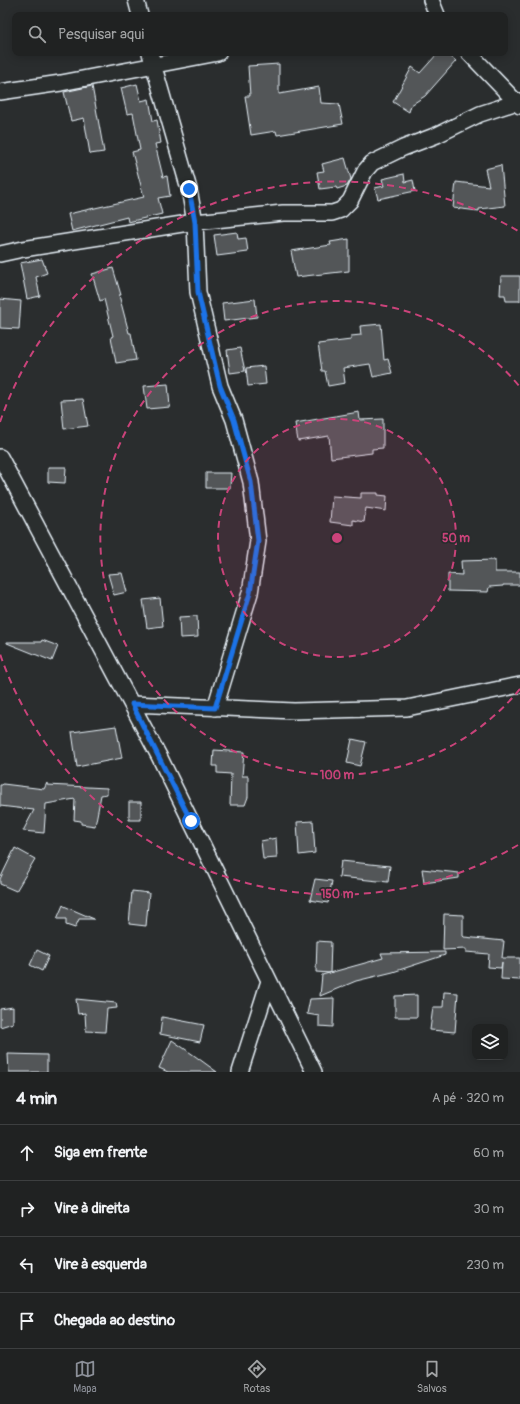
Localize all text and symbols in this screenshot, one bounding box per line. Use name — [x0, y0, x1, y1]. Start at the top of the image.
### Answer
search box — [12, 12, 508, 56]
icon: search — [26, 23, 48, 45]
text: Pesquisar aqui — [58, 25, 144, 44]
route end — [180, 180, 198, 198]
centre of rings — [330, 531, 344, 545]
text: 50 m — [442, 531, 470, 546]
text: 100 m — [320, 768, 355, 783]
route start — [182, 812, 200, 830]
text: 150 m — [321, 887, 354, 902]
map controls — [472, 1024, 508, 1060]
button: layers — [472, 1024, 508, 1060]
text: 4 min — [16, 1088, 57, 1109]
text: A pé · 320 m — [432, 1090, 504, 1106]
icon: ahead — [16, 1142, 38, 1164]
text: Siga em frente — [54, 1143, 147, 1162]
text: 60 m — [473, 1145, 504, 1161]
icon: right — [16, 1198, 38, 1220]
text: Vire à direita — [54, 1199, 130, 1218]
text: 30 m — [474, 1201, 504, 1217]
icon: left — [16, 1254, 38, 1276]
text: Vire à esquerda — [54, 1255, 147, 1274]
text: 230 m — [467, 1257, 504, 1273]
icon: arrive — [16, 1310, 38, 1332]
text: Chegada ao destino — [54, 1311, 175, 1330]
tab: Mapa — [73, 1358, 97, 1395]
tab: Rotas — [243, 1358, 270, 1395]
tab: Salvos — [417, 1358, 447, 1395]

